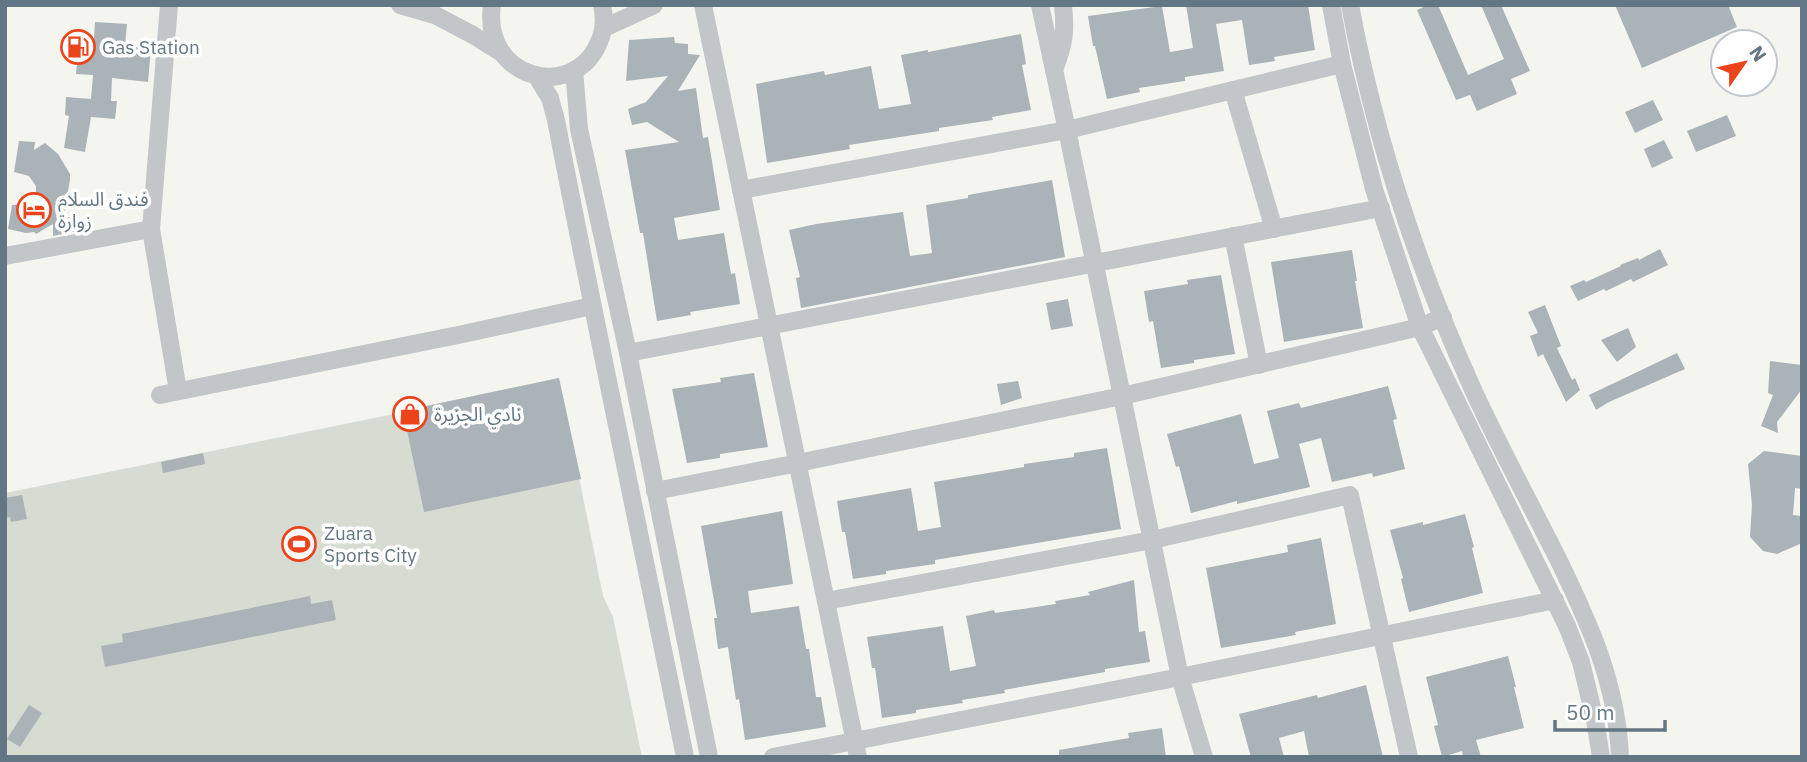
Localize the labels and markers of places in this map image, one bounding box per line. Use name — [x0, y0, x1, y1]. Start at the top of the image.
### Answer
fuel station icon: Gas Station — [59, 28, 97, 66]
place label: Gas Station — [102, 35, 200, 59]
place label: فندق السلام زوارة — [58, 187, 149, 233]
hotel icon: فندق السلام زوارة — [15, 191, 53, 229]
shop icon: نادي الجزيرة — [391, 395, 429, 433]
place label: نادي الجزيرة — [434, 402, 521, 429]
place label: Zuara Sports City — [324, 521, 417, 567]
sports icon: Zuara Sports City — [280, 525, 318, 563]

